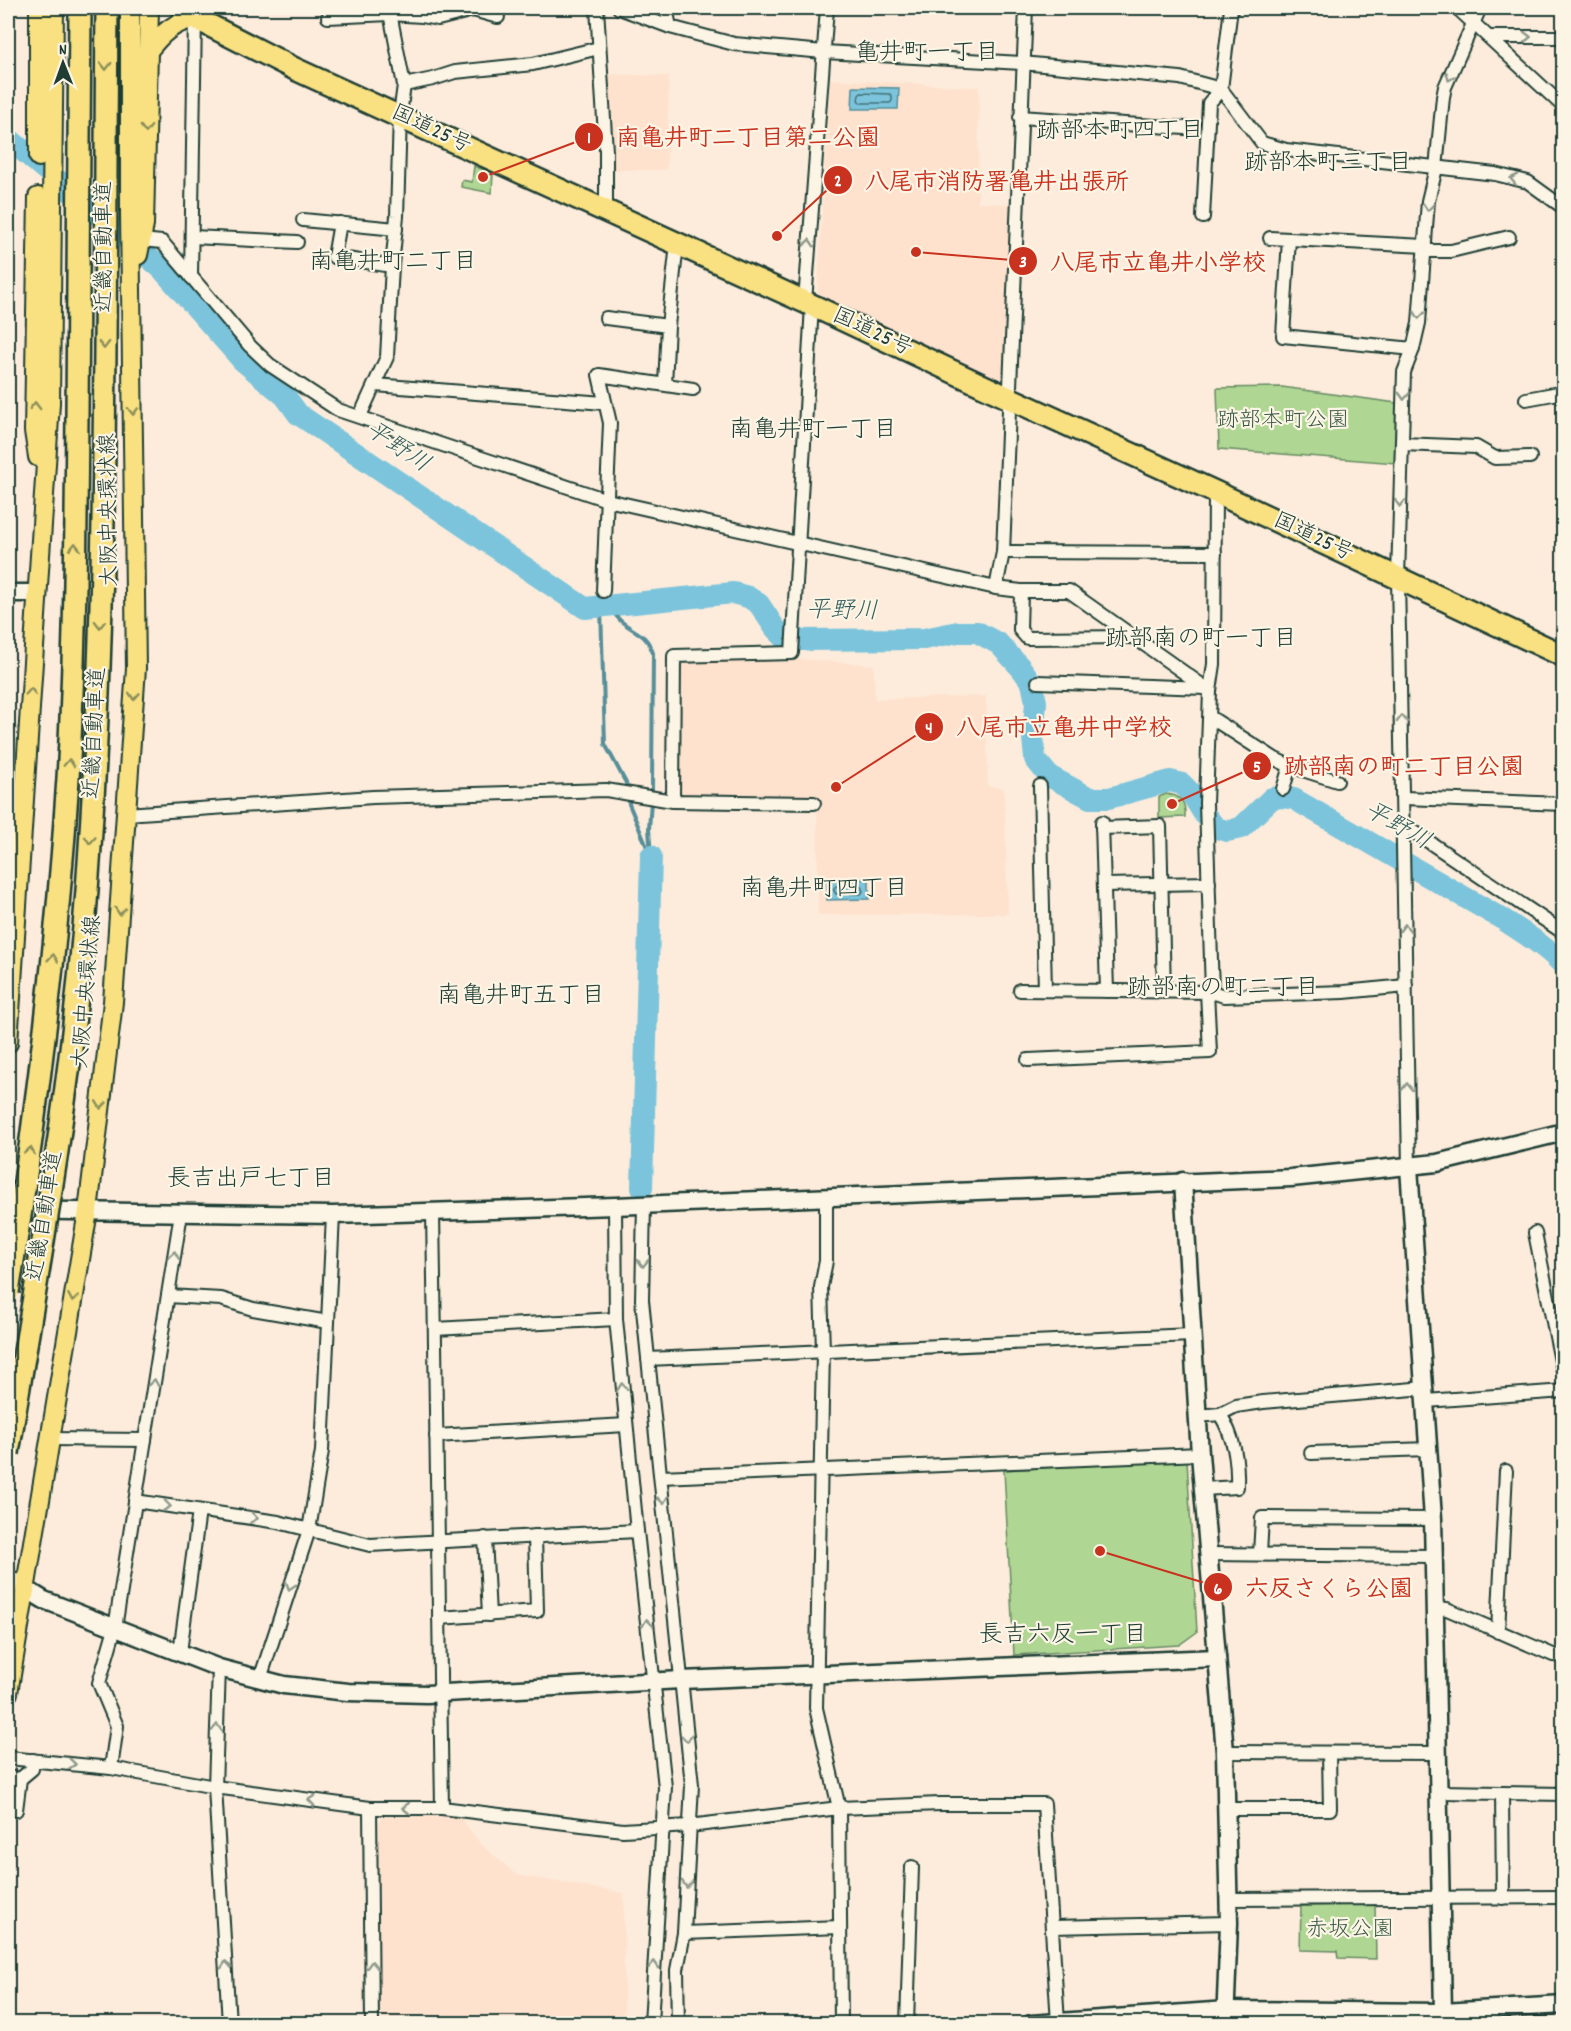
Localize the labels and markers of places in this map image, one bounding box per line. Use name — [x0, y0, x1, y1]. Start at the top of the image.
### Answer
callout: 南亀井町二丁目第二公園 — [574, 116, 892, 158]
callout: 八尾市消防署亀井出張所 — [823, 159, 1141, 201]
callout: 八尾市立亀井小学校 — [1008, 240, 1278, 282]
callout: 八尾市立亀井中学校 — [914, 706, 1184, 748]
callout: 跡部南の町二丁目公園 — [1242, 745, 1536, 787]
callout: 六反さくら公園 — [1203, 1566, 1425, 1608]

